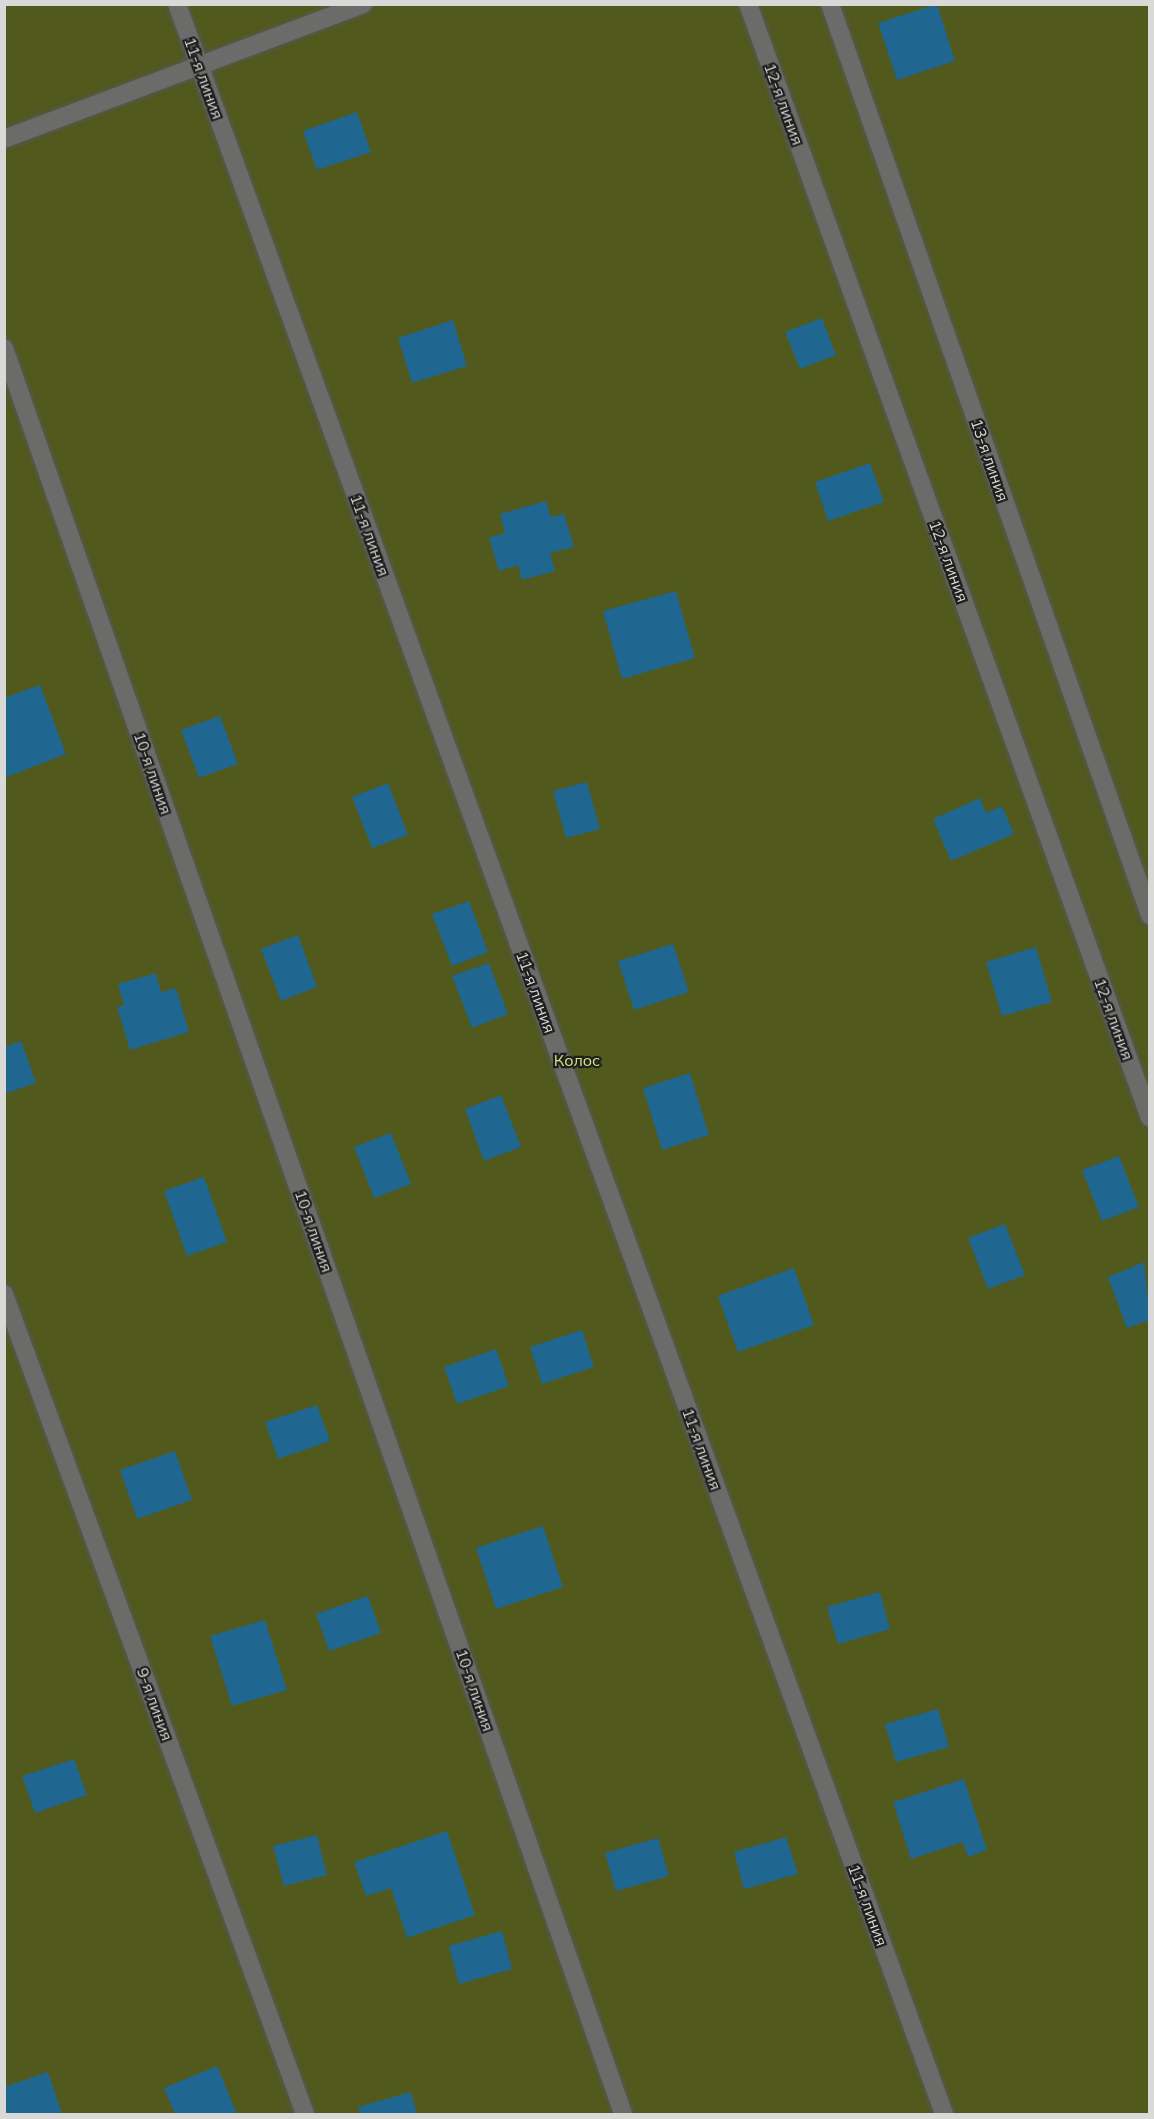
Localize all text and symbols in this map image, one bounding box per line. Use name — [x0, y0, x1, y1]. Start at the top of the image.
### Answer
street label: 11-я линия — [180, 34, 228, 122]
street label: 12-я линия — [760, 60, 808, 148]
street label: 13-я линия — [967, 416, 1013, 504]
street label: 11-я линия — [346, 491, 394, 579]
street label: 12-я линия — [925, 517, 973, 605]
street label: 10-я линия — [130, 729, 176, 817]
street label: 11-я линия — [512, 948, 560, 1036]
street label: 12-я линия — [1090, 975, 1138, 1063]
park label: Колос — [554, 1050, 600, 1070]
street label: 10-я линия — [291, 1187, 337, 1275]
street label: 11-я линия — [678, 1405, 726, 1493]
street label: 10-я линия — [452, 1646, 498, 1734]
street label: 9-я линия — [133, 1665, 177, 1743]
street label: 11-я линия — [844, 1861, 892, 1949]

